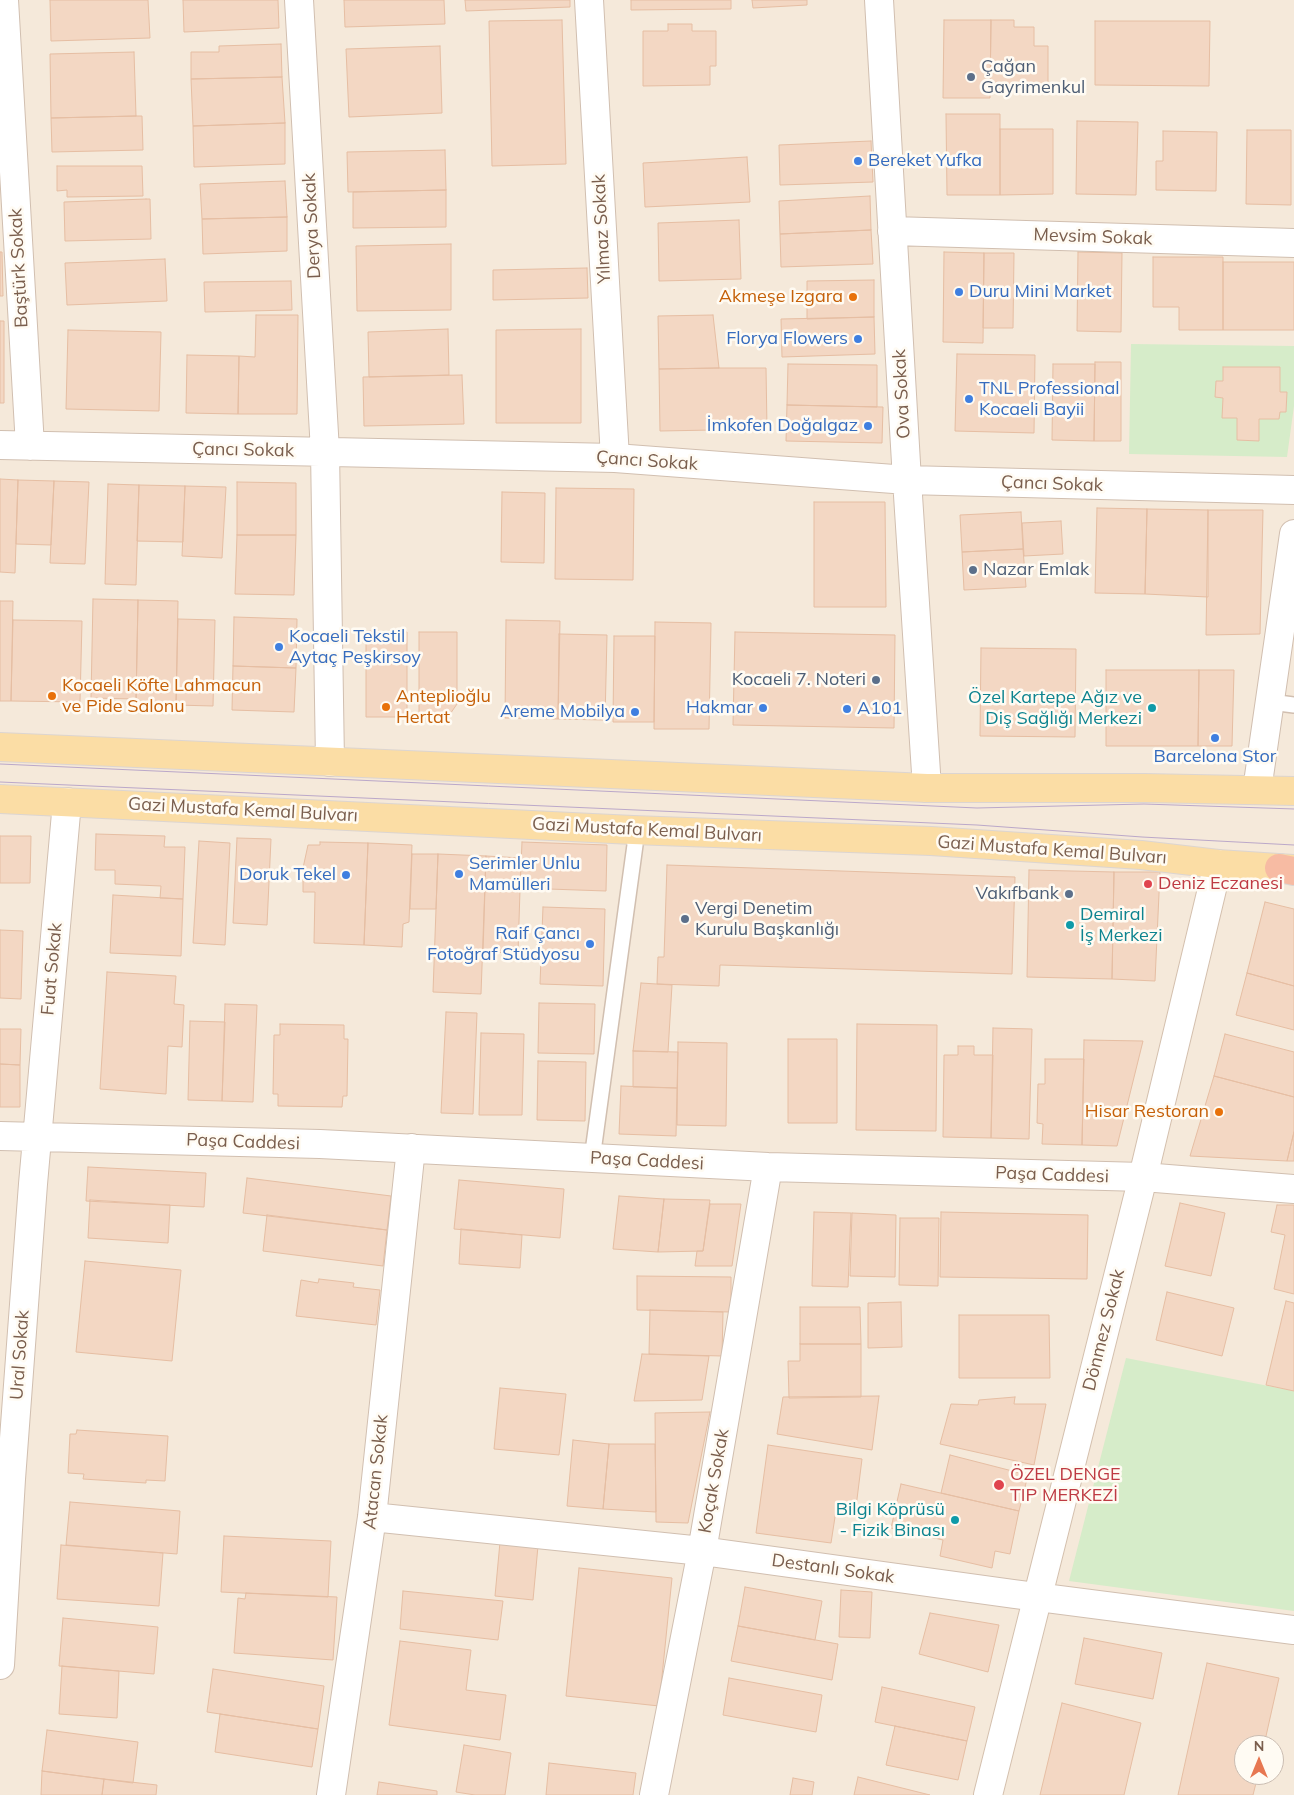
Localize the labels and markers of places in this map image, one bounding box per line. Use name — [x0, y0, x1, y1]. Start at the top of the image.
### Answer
place label: Çağan Gayrimenkul — [981, 56, 1085, 98]
marker: Çağan Gayrimenkul — [965, 71, 977, 83]
place label: Bereket Yufka — [868, 150, 982, 172]
marker: Bereket Yufka — [852, 155, 864, 167]
place label: Duru Mini Market — [969, 281, 1112, 303]
place label: Akmeşe Izgara — [719, 286, 843, 308]
marker: Duru Mini Market — [953, 286, 965, 298]
marker: Akmeşe Izgara — [847, 291, 859, 303]
place label: Florya Flowers — [726, 328, 848, 350]
marker: Florya Flowers — [852, 333, 864, 345]
place label: TNL Professional Kocaeli Bayii — [979, 378, 1120, 420]
marker: TNL Professional Kocaeli Bayii — [963, 393, 975, 405]
place label: İmkofen Doğalgaz — [707, 415, 858, 437]
marker: İmkofen Doğalgaz — [862, 420, 874, 432]
place label: Nazar Emlak — [983, 559, 1089, 581]
marker: Nazar Emlak — [967, 564, 979, 576]
place label: Kocaeli Tekstil Aytaç Peşkirsoy — [289, 626, 421, 669]
marker: Kocaeli Tekstil Aytaç Peşkirsoy — [273, 641, 285, 653]
place label: Kocaeli 7. Noteri — [732, 669, 866, 691]
marker: Kocaeli 7. Noteri — [870, 674, 882, 686]
place label: Kocaeli Köfte Lahmacun ve Pide Salonu — [62, 675, 262, 718]
place label: Anteplioğlu Hertat — [396, 686, 491, 729]
place label: Özel Kartepe Ağız ve Diş Sağlığı Merkezi — [968, 687, 1142, 730]
marker: Kocaeli Köfte Lahmacun ve Pide Salonu — [46, 690, 58, 702]
place label: Hakmar — [686, 697, 753, 719]
place label: A101 — [857, 698, 903, 720]
marker: Anteplioğlu Hertat — [380, 701, 392, 713]
place label: Areme Mobilya — [500, 701, 625, 723]
marker: Hakmar — [757, 702, 769, 714]
marker: Özel Kartepe Ağız ve Diş Sağlığı Merkezi — [1146, 702, 1158, 714]
marker: A101 — [841, 703, 853, 715]
marker: Areme Mobilya — [629, 706, 641, 718]
marker: Barcelona Stor — [1209, 732, 1221, 744]
place label: Barcelona Stor — [1154, 746, 1276, 768]
place label: Serimler Unlu Mamülleri — [469, 853, 580, 896]
place label: Doruk Tekel — [239, 864, 336, 886]
marker: Serimler Unlu Mamülleri — [453, 868, 465, 880]
marker: Doruk Tekel — [340, 869, 352, 881]
place label: Deniz Eczanesi — [1158, 873, 1283, 895]
marker: Deniz Eczanesi — [1142, 878, 1154, 890]
place label: Vakıfbank — [976, 883, 1059, 905]
marker: Vakıfbank — [1063, 888, 1075, 900]
place label: Vergi Denetim Kurulu Başkanlığı — [695, 898, 839, 941]
place label: Demiral İş Merkezi — [1080, 904, 1162, 946]
marker: Vergi Denetim Kurulu Başkanlığı — [679, 913, 691, 925]
marker: Demiral İş Merkezi — [1064, 919, 1076, 931]
place label: Raif Çancı Fotoğraf Stüdyosu — [427, 923, 580, 966]
marker: Raif Çancı Fotoğraf Stüdyosu — [584, 938, 596, 950]
place label: Hisar Restoran — [1085, 1101, 1209, 1123]
marker: Hisar Restoran — [1213, 1106, 1225, 1118]
place label: ÖZEL DENGE TIP MERKEZİ — [1010, 1464, 1121, 1506]
marker: ÖZEL DENGE TIP MERKEZİ — [992, 1478, 1006, 1492]
place label: Bilgi Köprüsü - Fizik Binası — [836, 1499, 945, 1542]
marker: Bilgi Köprüsü - Fizik Binası — [949, 1514, 961, 1526]

